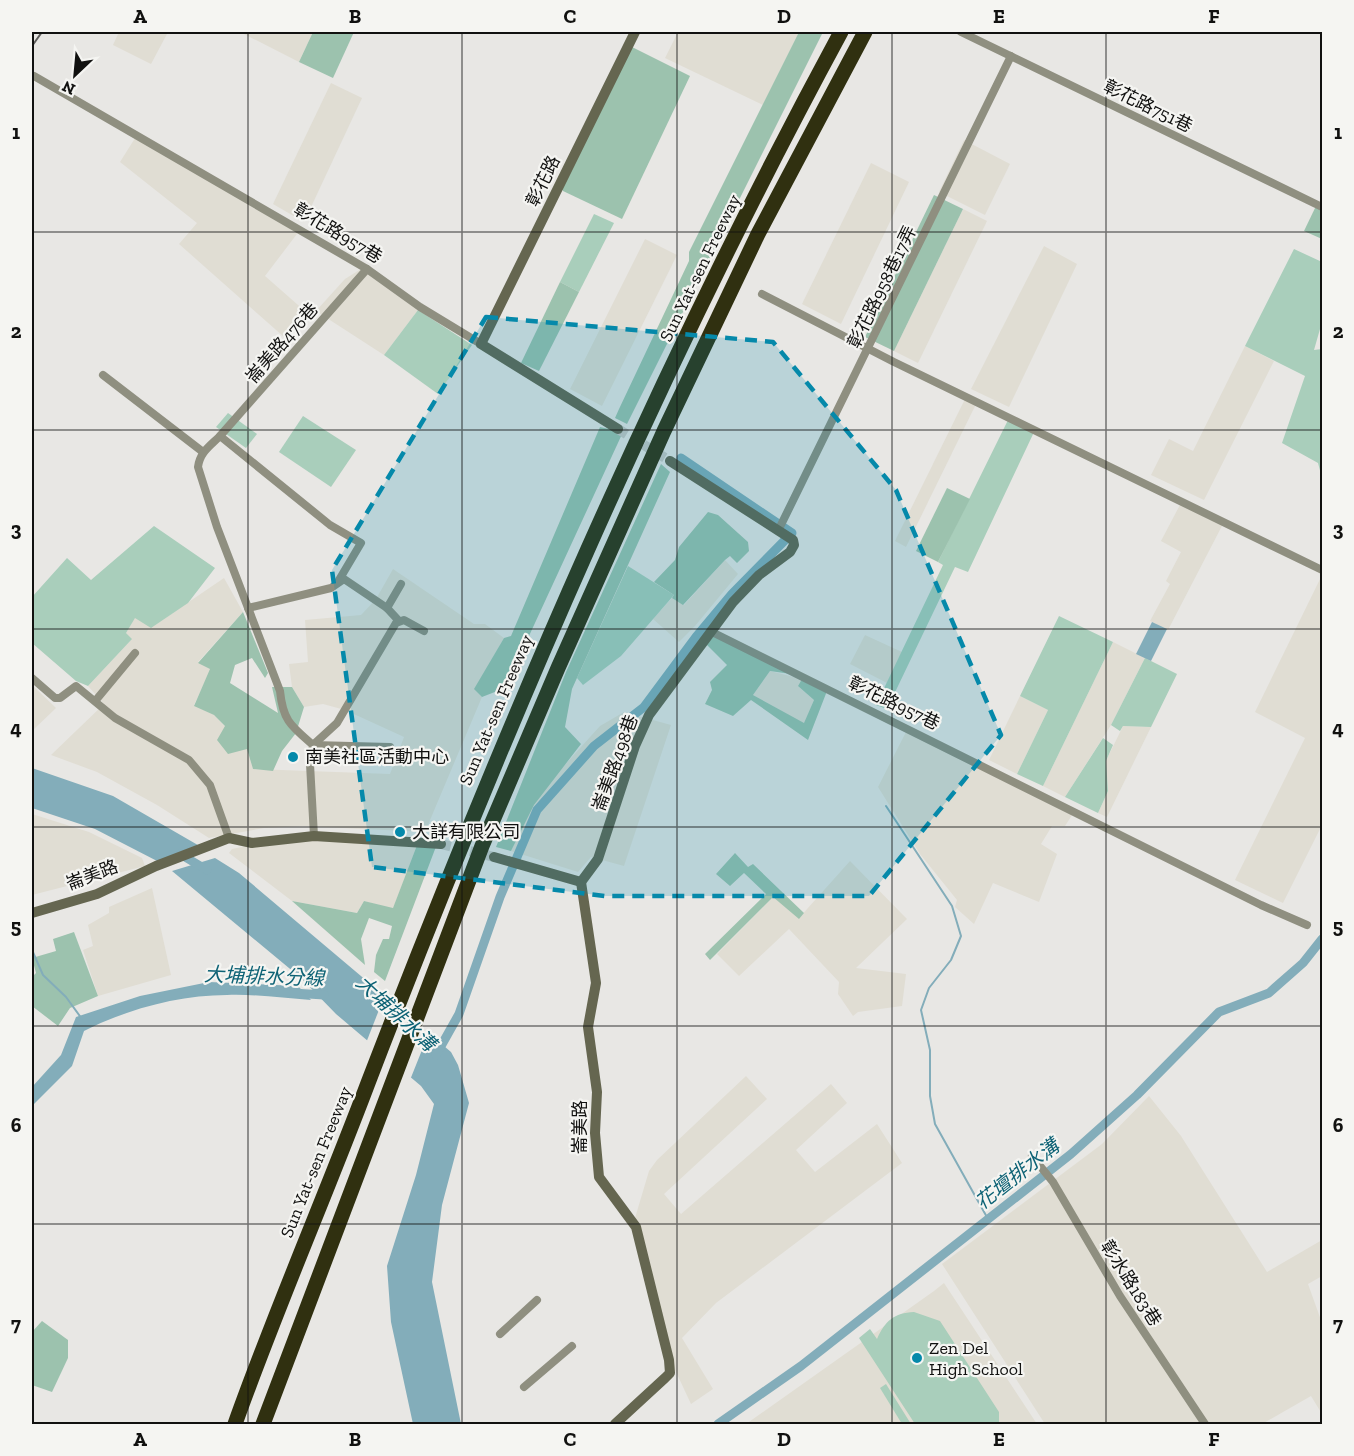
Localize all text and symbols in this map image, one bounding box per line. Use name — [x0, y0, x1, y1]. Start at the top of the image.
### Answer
text: A — [133, 4, 147, 28]
text: B — [349, 4, 361, 28]
text: C — [564, 4, 577, 28]
text: D — [777, 4, 791, 28]
text: E — [993, 4, 1005, 28]
text: F — [1208, 4, 1220, 28]
north arrow — [45, 45, 105, 105]
street label: 彰花路751巷 — [1100, 75, 1196, 137]
text: N — [59, 77, 78, 99]
text: 1 — [12, 120, 20, 144]
text: 1 — [1334, 120, 1342, 144]
street label: 彰花路 — [521, 152, 565, 210]
street label: Sun Yat-sen Freeway — [655, 190, 746, 345]
street label: 彰花路957巷 — [290, 198, 386, 268]
street label: 彰花路958巷17弄 — [843, 222, 921, 352]
street label: 崙美路476巷 — [241, 298, 323, 388]
text: 2 — [11, 319, 22, 343]
text: 2 — [1333, 319, 1344, 343]
text: 3 — [11, 517, 22, 541]
text: 3 — [1333, 517, 1344, 541]
street label: Sun Yat-sen Freeway — [454, 631, 538, 789]
street label: 彰花路957巷 — [845, 671, 943, 735]
street label: 崙美路498巷 — [587, 712, 643, 814]
text: 4 — [10, 716, 22, 740]
text: 4 — [1332, 716, 1344, 740]
place label: 南美社區活動中心 — [305, 746, 449, 768]
marker: 南美社區活動中心 — [286, 750, 300, 764]
place label: 大詳有限公司 — [412, 821, 520, 843]
marker: 大詳有限公司 — [393, 825, 407, 839]
street label: 崙美路 — [63, 855, 121, 895]
text: 5 — [11, 914, 21, 938]
text: 5 — [1333, 914, 1343, 938]
water label: 大埔排水分線 — [204, 962, 326, 990]
water label: 大埔排水溝 — [351, 970, 443, 1058]
street label: Sun Yat-sen Freeway — [276, 1082, 357, 1241]
street label: 崙美路 — [569, 1100, 591, 1154]
text: 6 — [11, 1113, 22, 1137]
text: 6 — [1333, 1113, 1344, 1137]
water label: 花壇排水溝 — [970, 1132, 1066, 1214]
street label: 彰水路183巷 — [1096, 1236, 1166, 1330]
text: 7 — [11, 1312, 21, 1336]
text: 7 — [1333, 1312, 1343, 1336]
place label: Zen Del High School — [929, 1337, 1023, 1380]
marker: Zen Del High School — [910, 1351, 924, 1365]
text: A — [133, 1427, 147, 1451]
text: B — [349, 1427, 361, 1451]
text: C — [564, 1427, 577, 1451]
text: D — [777, 1427, 791, 1451]
text: E — [993, 1427, 1005, 1451]
text: F — [1208, 1427, 1220, 1451]

